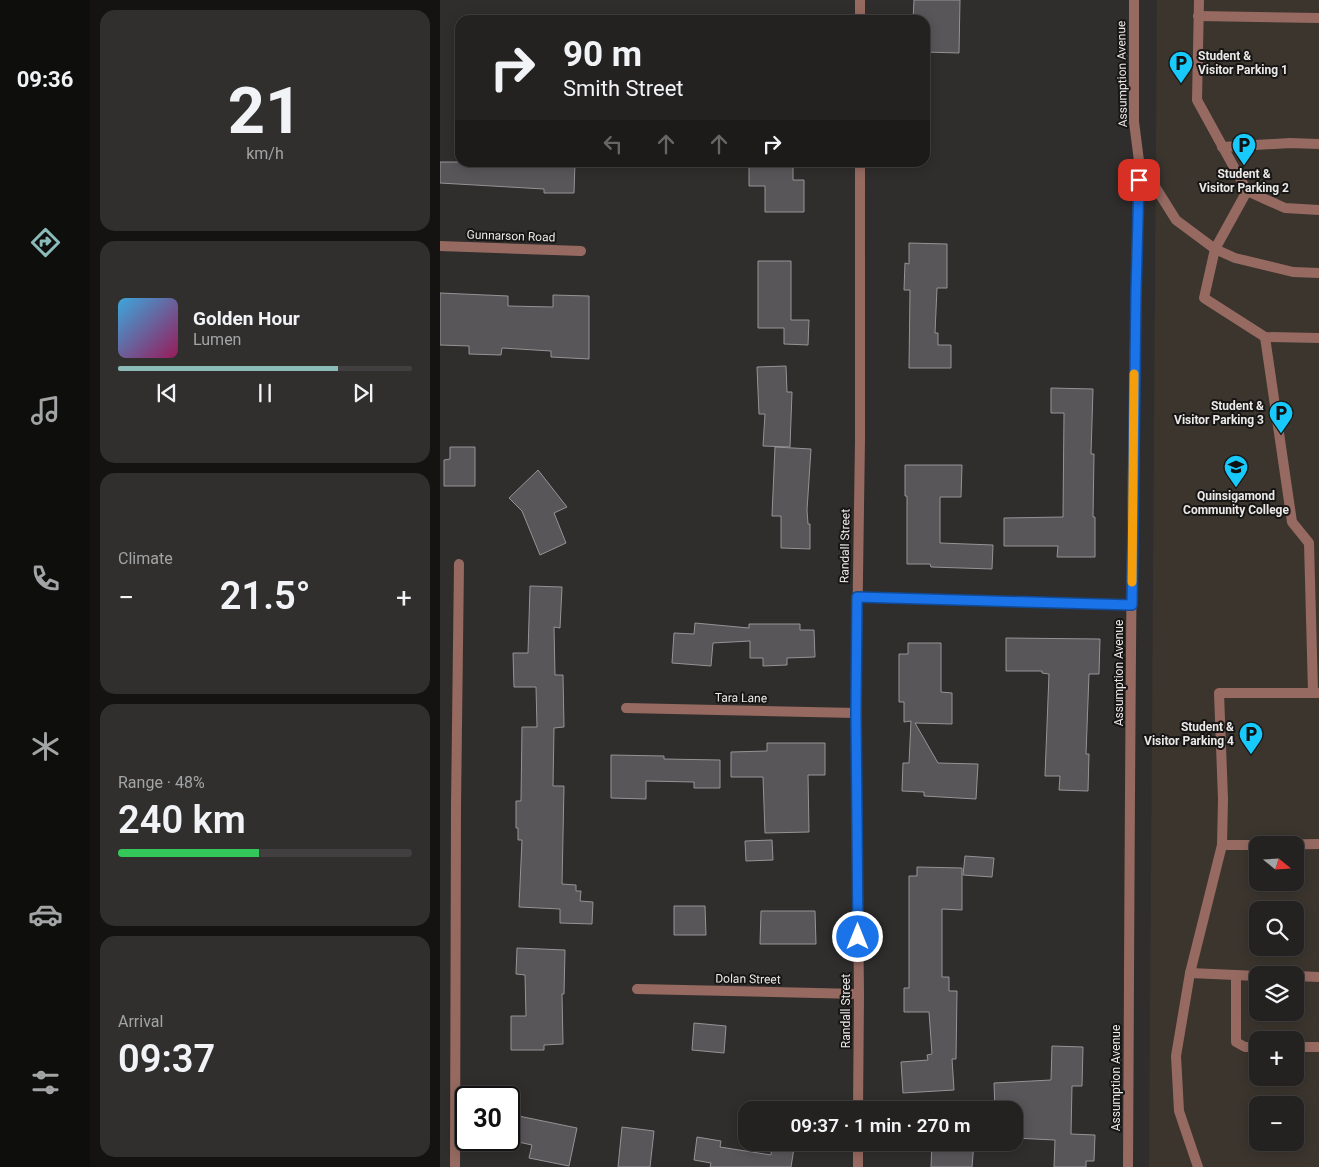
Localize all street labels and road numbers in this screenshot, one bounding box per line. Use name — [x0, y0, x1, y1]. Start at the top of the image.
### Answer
street label: Assumption Avenue — [1114, 21, 1130, 127]
street label: Gunnarson Road — [466, 227, 556, 245]
street label: Randall Street — [837, 509, 853, 583]
street label: Assumption Avenue — [1112, 620, 1126, 726]
street label: Tara Lane — [715, 691, 767, 705]
street label: Dolan Street — [715, 971, 781, 987]
street label: Randall Street — [839, 974, 853, 1048]
street label: Assumption Avenue — [1109, 1025, 1123, 1131]

